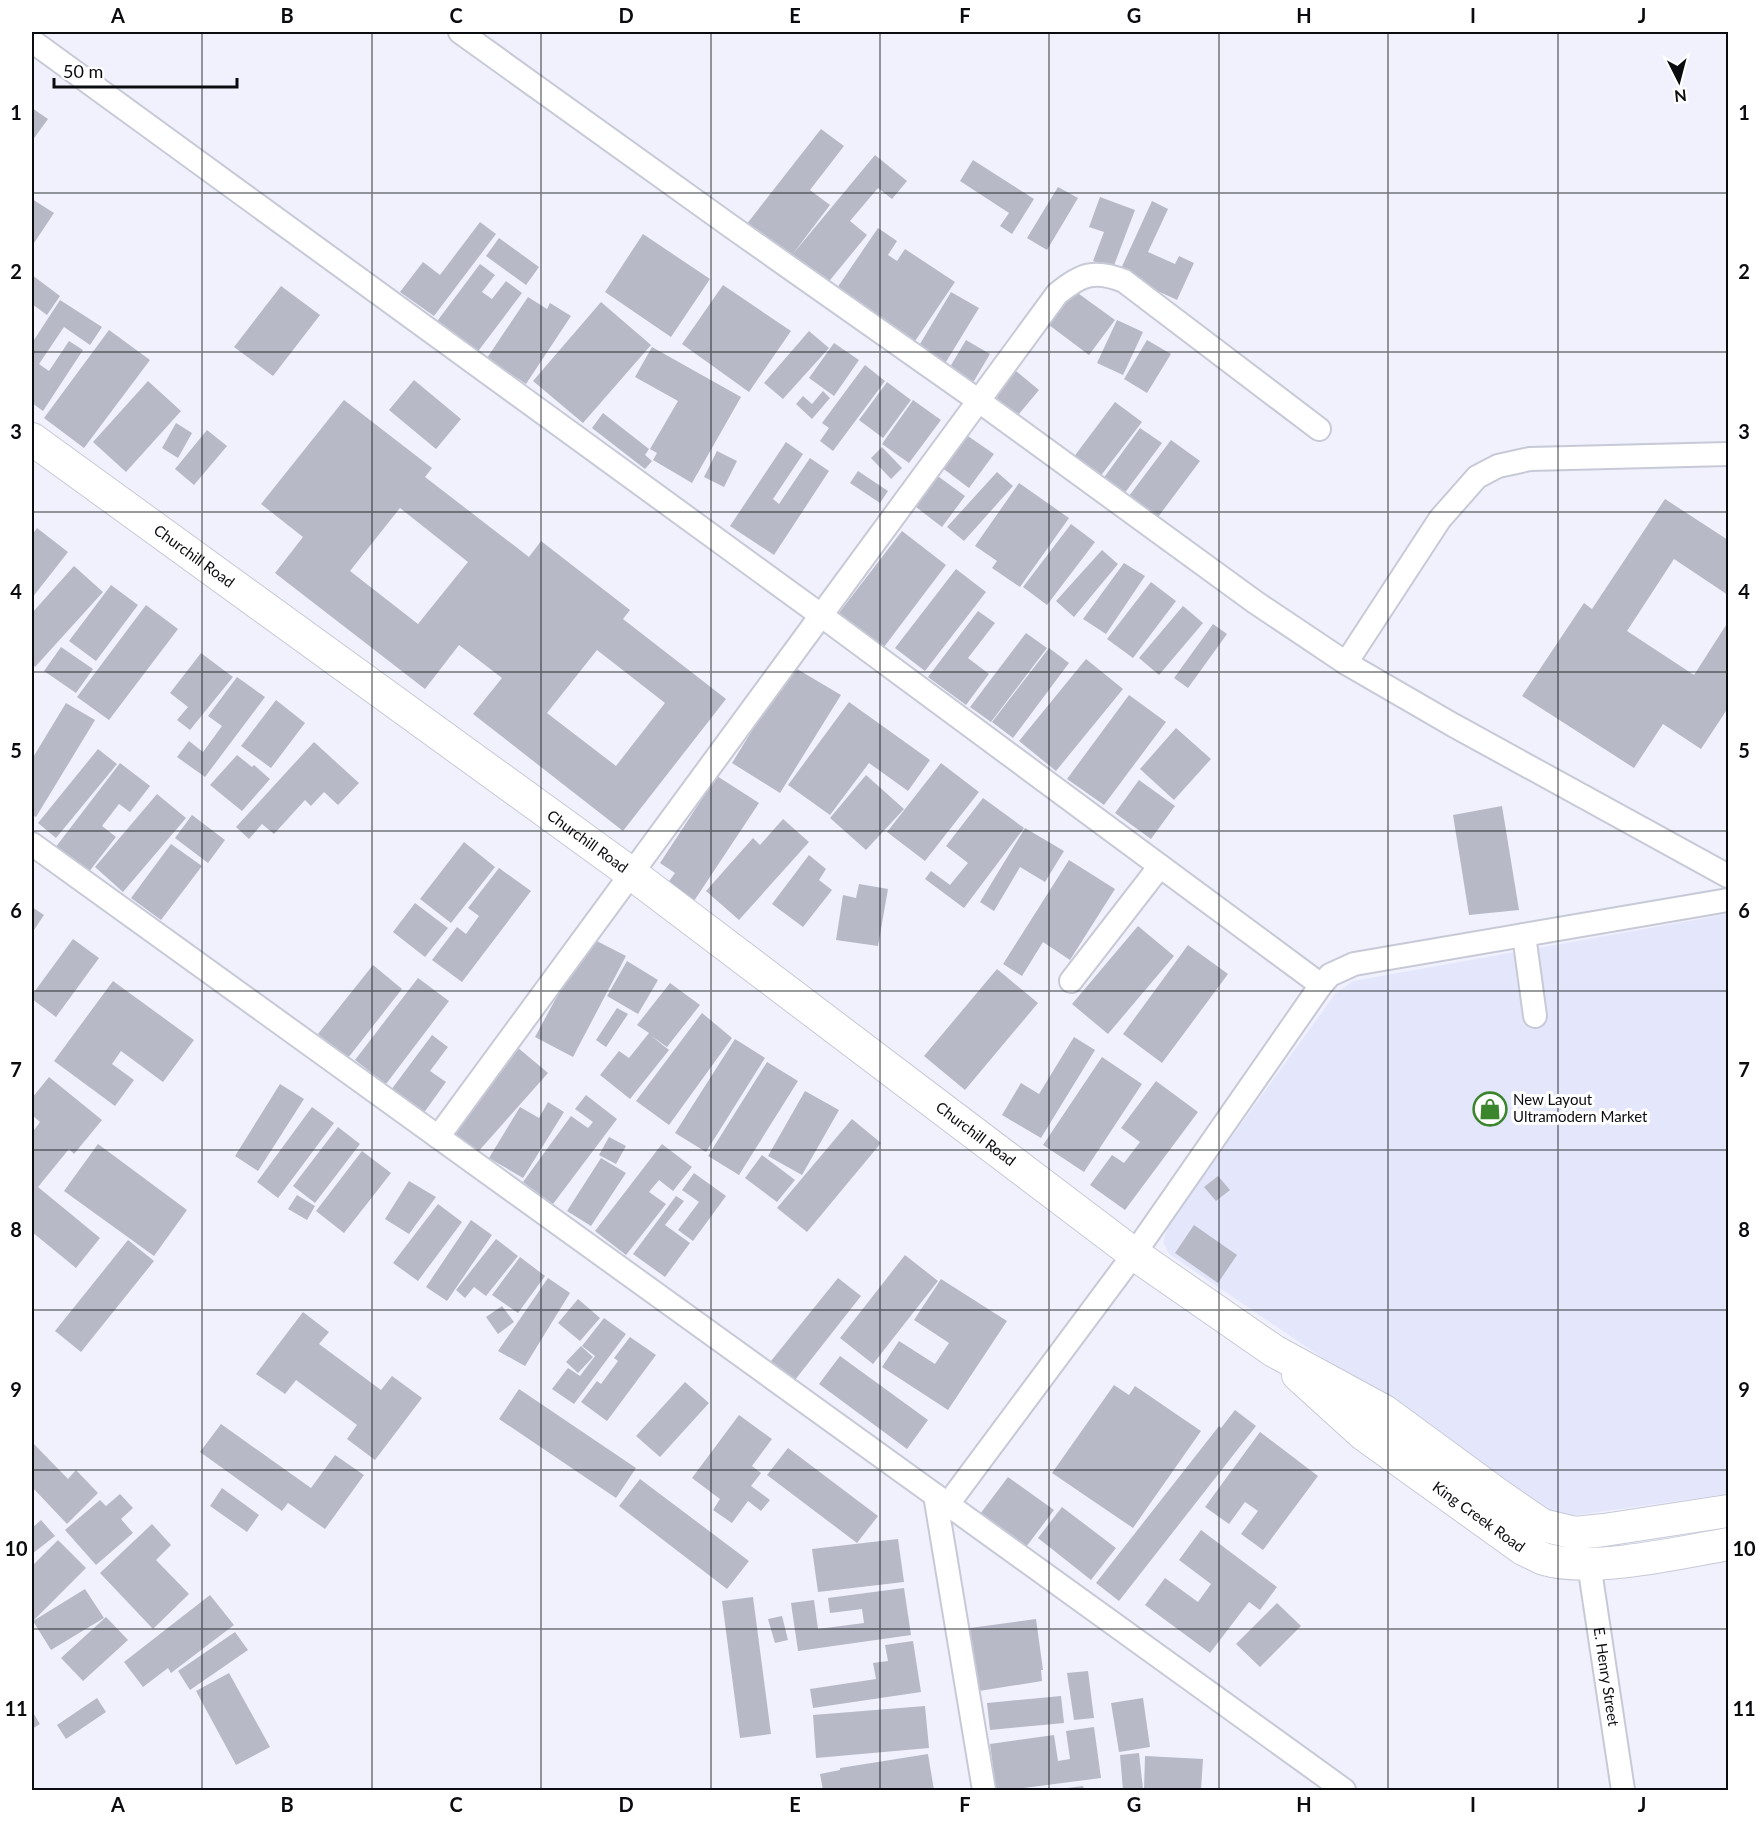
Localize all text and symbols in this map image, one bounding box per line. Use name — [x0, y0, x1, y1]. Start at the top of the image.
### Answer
text: A — [110, 3, 125, 27]
text: B — [280, 3, 294, 27]
text: C — [449, 3, 463, 27]
text: D — [618, 3, 634, 27]
text: E — [789, 3, 801, 27]
text: F — [959, 3, 971, 27]
text: G — [1127, 3, 1141, 27]
text: H — [1296, 3, 1312, 27]
text: I — [1470, 3, 1476, 27]
text: J — [1638, 3, 1646, 27]
scale bar — [54, 51, 237, 89]
north arrow — [1649, 51, 1709, 111]
text: 50 m — [63, 60, 103, 82]
text: N — [1673, 86, 1688, 107]
text: 1 — [10, 100, 22, 124]
text: 1 — [1738, 100, 1750, 124]
text: 2 — [10, 259, 22, 283]
text: 2 — [1738, 259, 1750, 283]
text: 3 — [10, 419, 22, 443]
text: 3 — [1738, 419, 1750, 443]
street label: Churchill Road — [151, 520, 238, 591]
text: 4 — [10, 579, 22, 603]
text: 4 — [1738, 579, 1750, 603]
text: 5 — [10, 738, 22, 762]
text: 5 — [1738, 738, 1750, 762]
street label: Churchill Road — [544, 806, 632, 876]
text: 6 — [10, 898, 22, 922]
text: 6 — [1738, 898, 1750, 922]
text: 7 — [10, 1057, 22, 1081]
text: 7 — [1738, 1057, 1750, 1081]
place label: New Layout Ultramodern Market — [1513, 1090, 1648, 1125]
shop icon: New Layout Ultramodern Market — [1472, 1091, 1508, 1127]
street label: Churchill Road — [933, 1097, 1020, 1169]
text: 8 — [10, 1217, 22, 1241]
text: 8 — [1738, 1217, 1750, 1241]
text: 9 — [10, 1377, 22, 1401]
text: 9 — [1738, 1377, 1750, 1401]
street label: King Creek Road — [1429, 1477, 1529, 1555]
text: 10 — [4, 1536, 28, 1560]
text: 10 — [1732, 1536, 1756, 1560]
street label: E. Henry Street — [1591, 1626, 1623, 1728]
text: 11 — [4, 1696, 28, 1720]
text: 11 — [1732, 1696, 1756, 1720]
text: A — [110, 1792, 125, 1816]
text: B — [280, 1792, 294, 1816]
text: C — [449, 1792, 463, 1816]
text: D — [618, 1792, 634, 1816]
text: E — [789, 1792, 801, 1816]
text: F — [959, 1792, 971, 1816]
text: G — [1127, 1792, 1141, 1816]
text: H — [1296, 1792, 1312, 1816]
text: I — [1470, 1792, 1476, 1816]
text: J — [1638, 1792, 1646, 1816]

